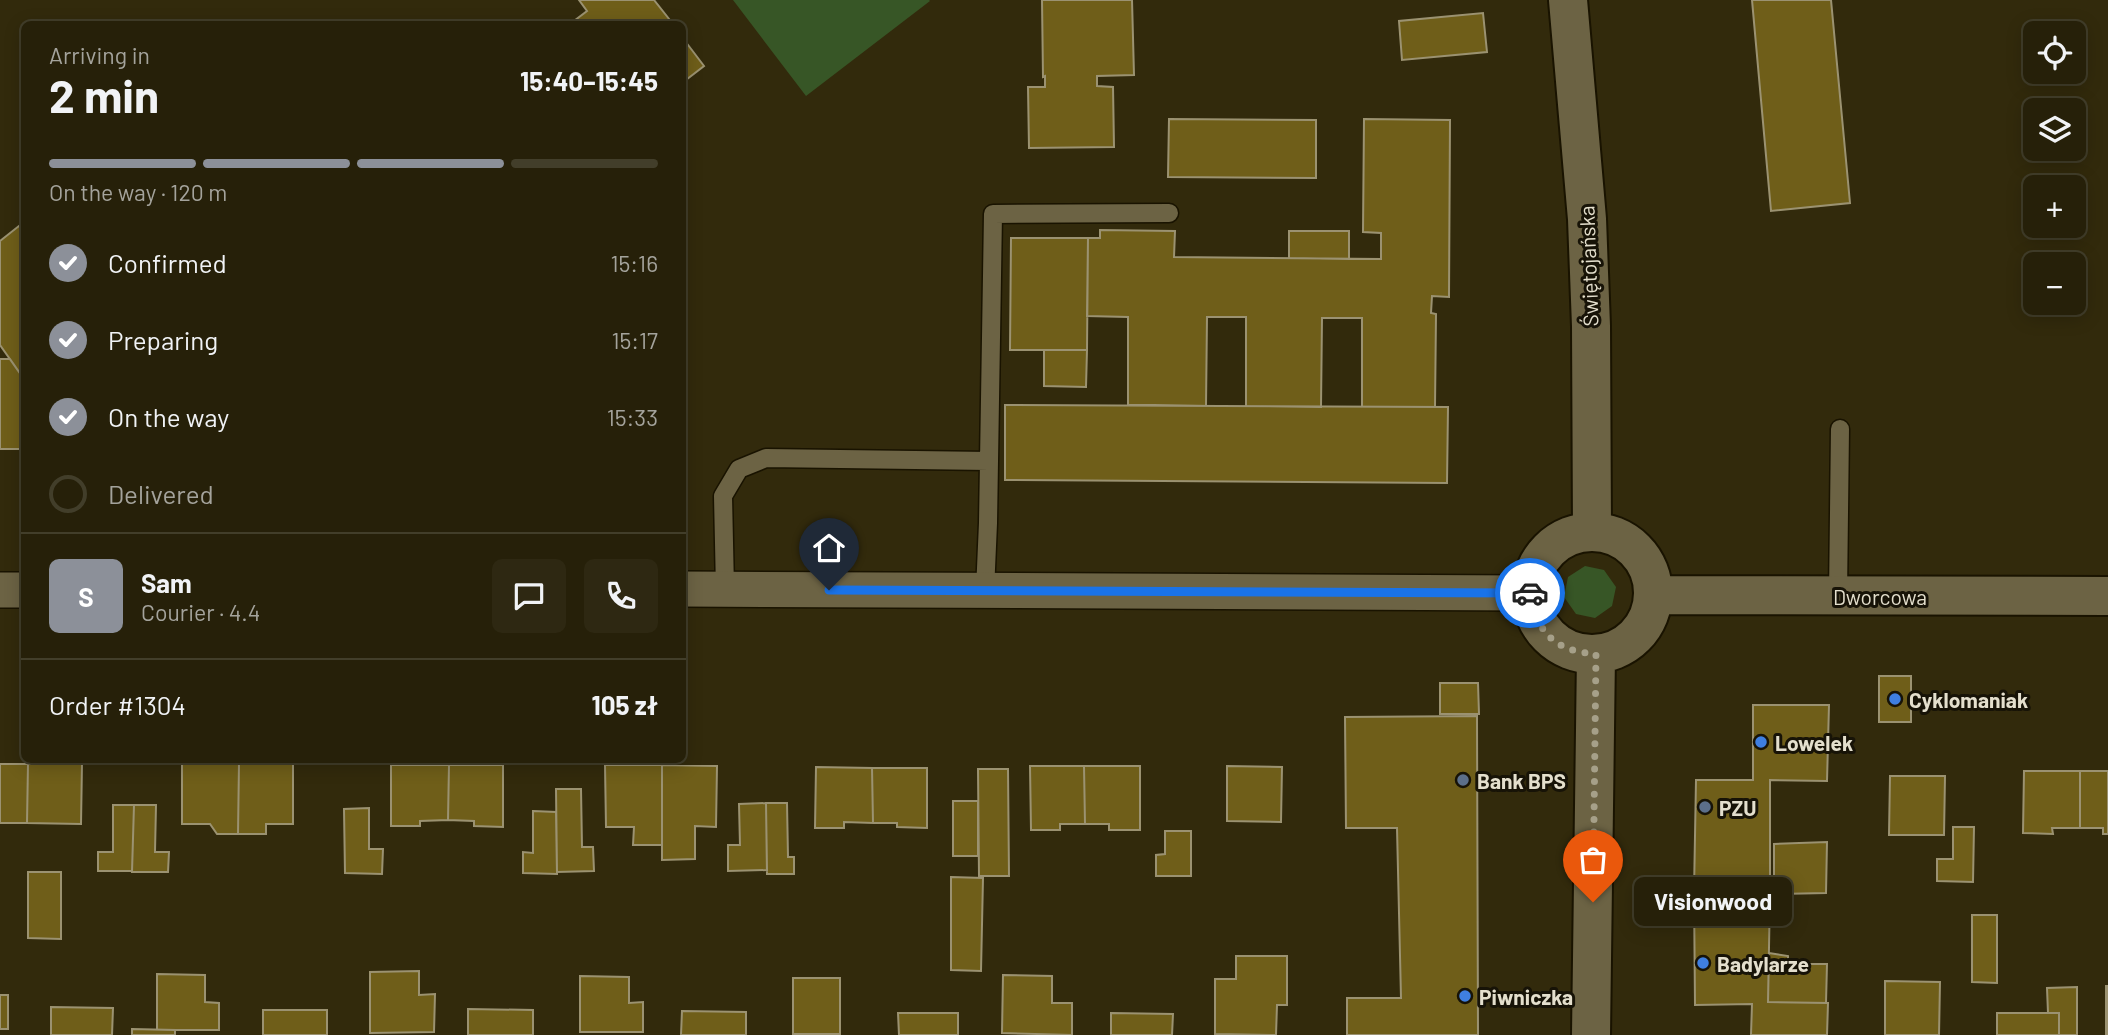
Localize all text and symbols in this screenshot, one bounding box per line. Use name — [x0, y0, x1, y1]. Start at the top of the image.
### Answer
map controls — [2023, 21, 2086, 315]
button: locate — [2023, 21, 2086, 84]
text: Arriving in — [49, 41, 150, 69]
text: 15:40–15:45 — [520, 65, 658, 96]
text: 2 min — [49, 67, 159, 122]
button: layers — [2023, 98, 2086, 161]
button: + — [2023, 175, 2086, 238]
text: On the way · 120 m — [49, 178, 227, 206]
street label: Świętojańska — [1573, 205, 1603, 327]
icon: check — [49, 244, 87, 282]
text: Confirmed — [108, 247, 227, 278]
text: 15:16 — [610, 249, 658, 277]
button: − — [2023, 252, 2086, 315]
icon: check — [49, 321, 87, 359]
text: Preparing — [108, 324, 218, 355]
text: 15:17 — [611, 326, 658, 354]
icon: check — [49, 398, 87, 436]
text: On the way — [108, 401, 229, 432]
text: 15:33 — [607, 403, 658, 431]
text: Delivered — [108, 478, 214, 509]
pin — [799, 518, 859, 590]
icon: home — [810, 529, 848, 567]
courier — [1495, 558, 1565, 628]
button: chat — [492, 559, 566, 633]
button: phone — [584, 559, 658, 633]
text: Sam — [141, 567, 192, 598]
icon: car — [1511, 574, 1549, 612]
text: S — [78, 581, 94, 612]
street label: Dworcowa — [1833, 584, 1927, 609]
text: Courier · 4.4 — [141, 598, 260, 626]
place label: Cyklomaniak — [1909, 687, 2028, 712]
text: Order #1304 — [49, 689, 186, 720]
text: 105 zł — [591, 689, 658, 720]
marker: Cyklomaniak — [1887, 691, 1903, 707]
place label: Lowelek — [1775, 730, 1853, 755]
marker: Lowelek — [1753, 734, 1769, 750]
place label: Bank BPS — [1477, 768, 1566, 793]
marker: Bank BPS — [1455, 772, 1471, 788]
place label: PZU — [1719, 795, 1756, 820]
marker: PZU — [1697, 799, 1713, 815]
pin — [1563, 830, 1623, 902]
icon: bag — [1574, 841, 1612, 879]
callout: Visionwood — [1635, 878, 1792, 926]
text: Visionwood — [1654, 887, 1772, 915]
place label: Badylarze — [1717, 951, 1809, 976]
marker: Badylarze — [1695, 955, 1711, 971]
place label: Piwniczka — [1479, 984, 1573, 1009]
marker: Piwniczka — [1457, 988, 1473, 1004]

